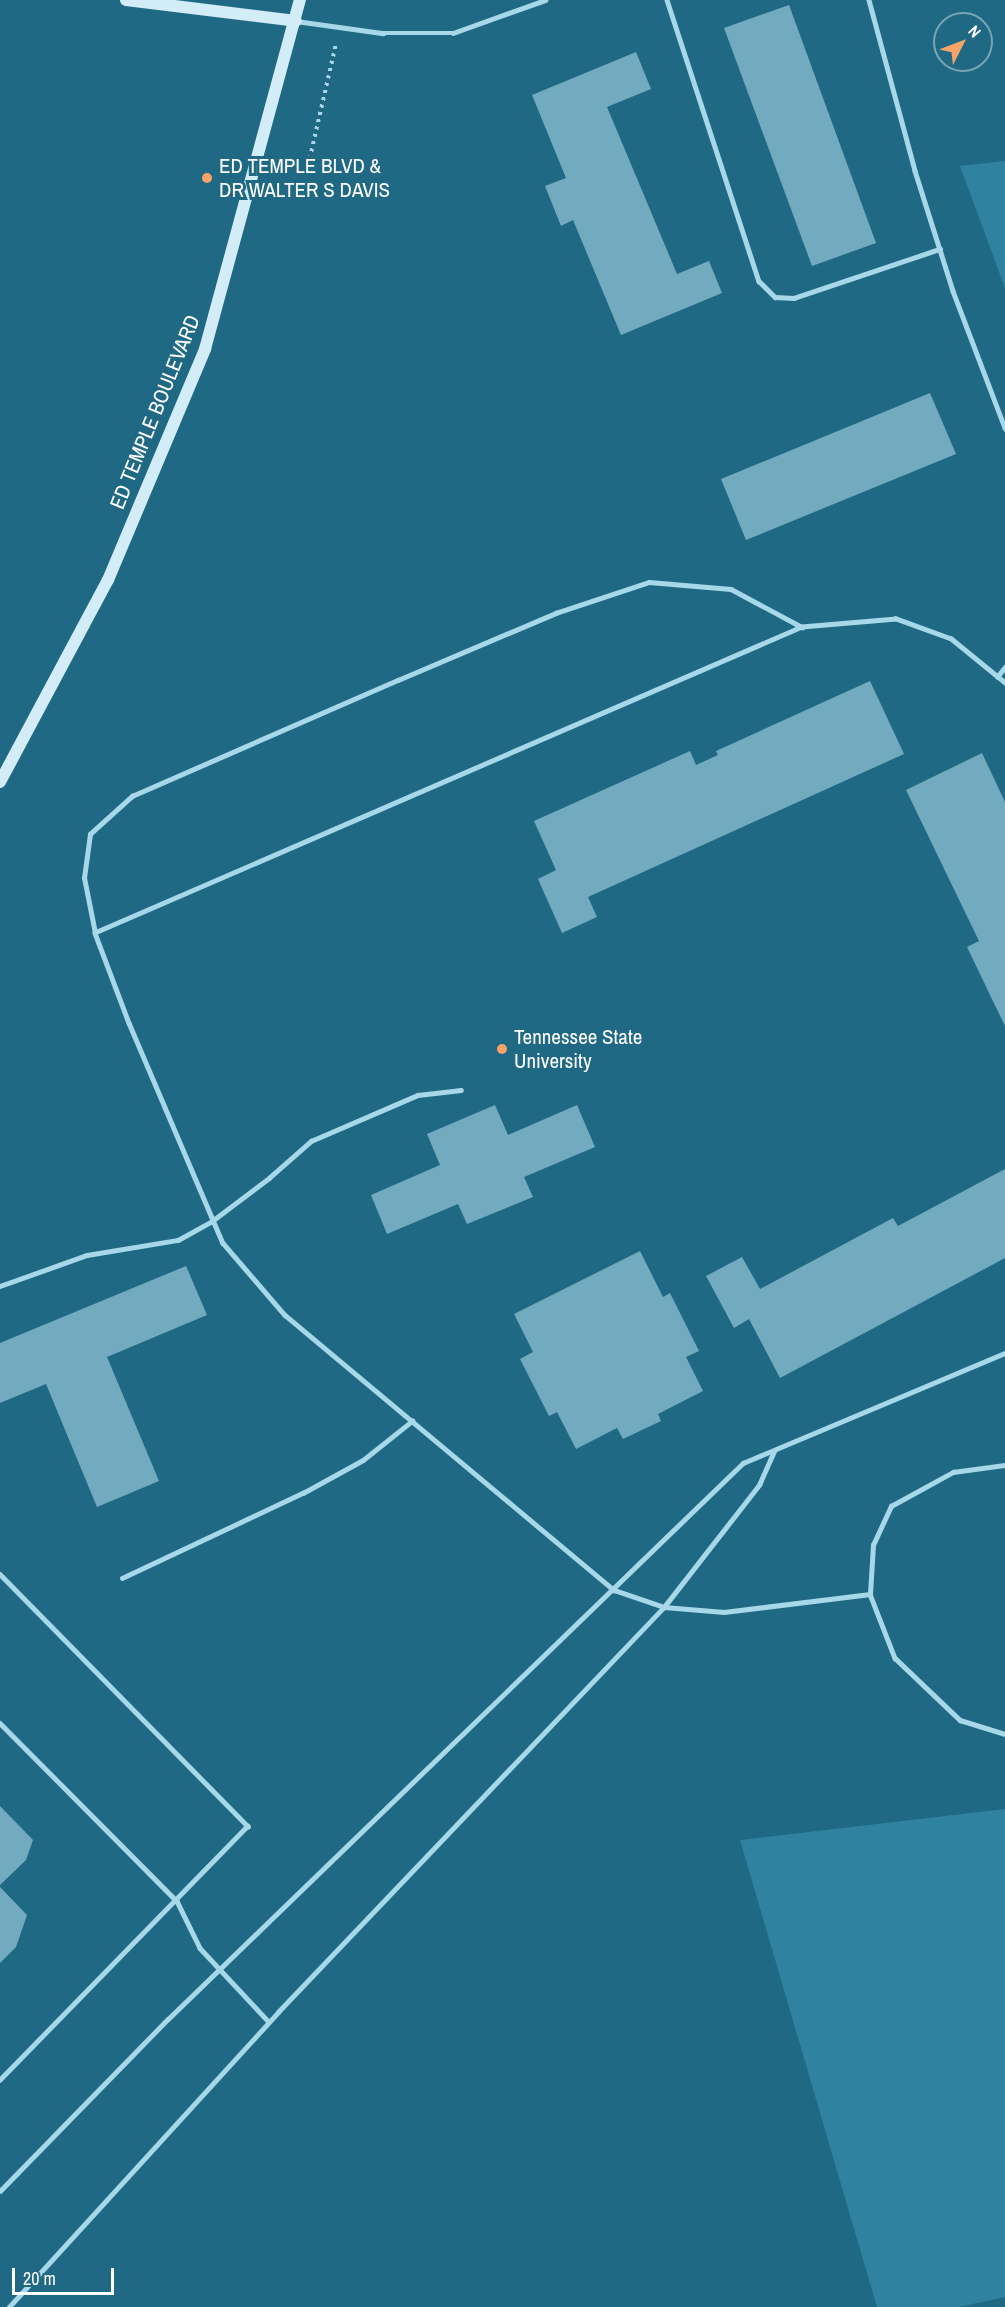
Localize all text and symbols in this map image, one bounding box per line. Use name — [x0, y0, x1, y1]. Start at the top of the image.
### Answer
north arrow — [933, 12, 993, 72]
text: N — [964, 20, 986, 42]
place label: ED TEMPLE BLVD & DR WALTER S DAVIS — [219, 153, 390, 203]
marker: ED TEMPLE BLVD & DR WALTER S DAVIS — [200, 171, 214, 185]
street label: ED TEMPLE BOULEVARD — [104, 311, 206, 513]
place label: Tennessee State University — [514, 1024, 642, 1074]
marker: Tennessee State University — [495, 1042, 509, 1056]
scale bar — [15, 2256, 117, 2294]
text: 20 m — [23, 2266, 56, 2291]

